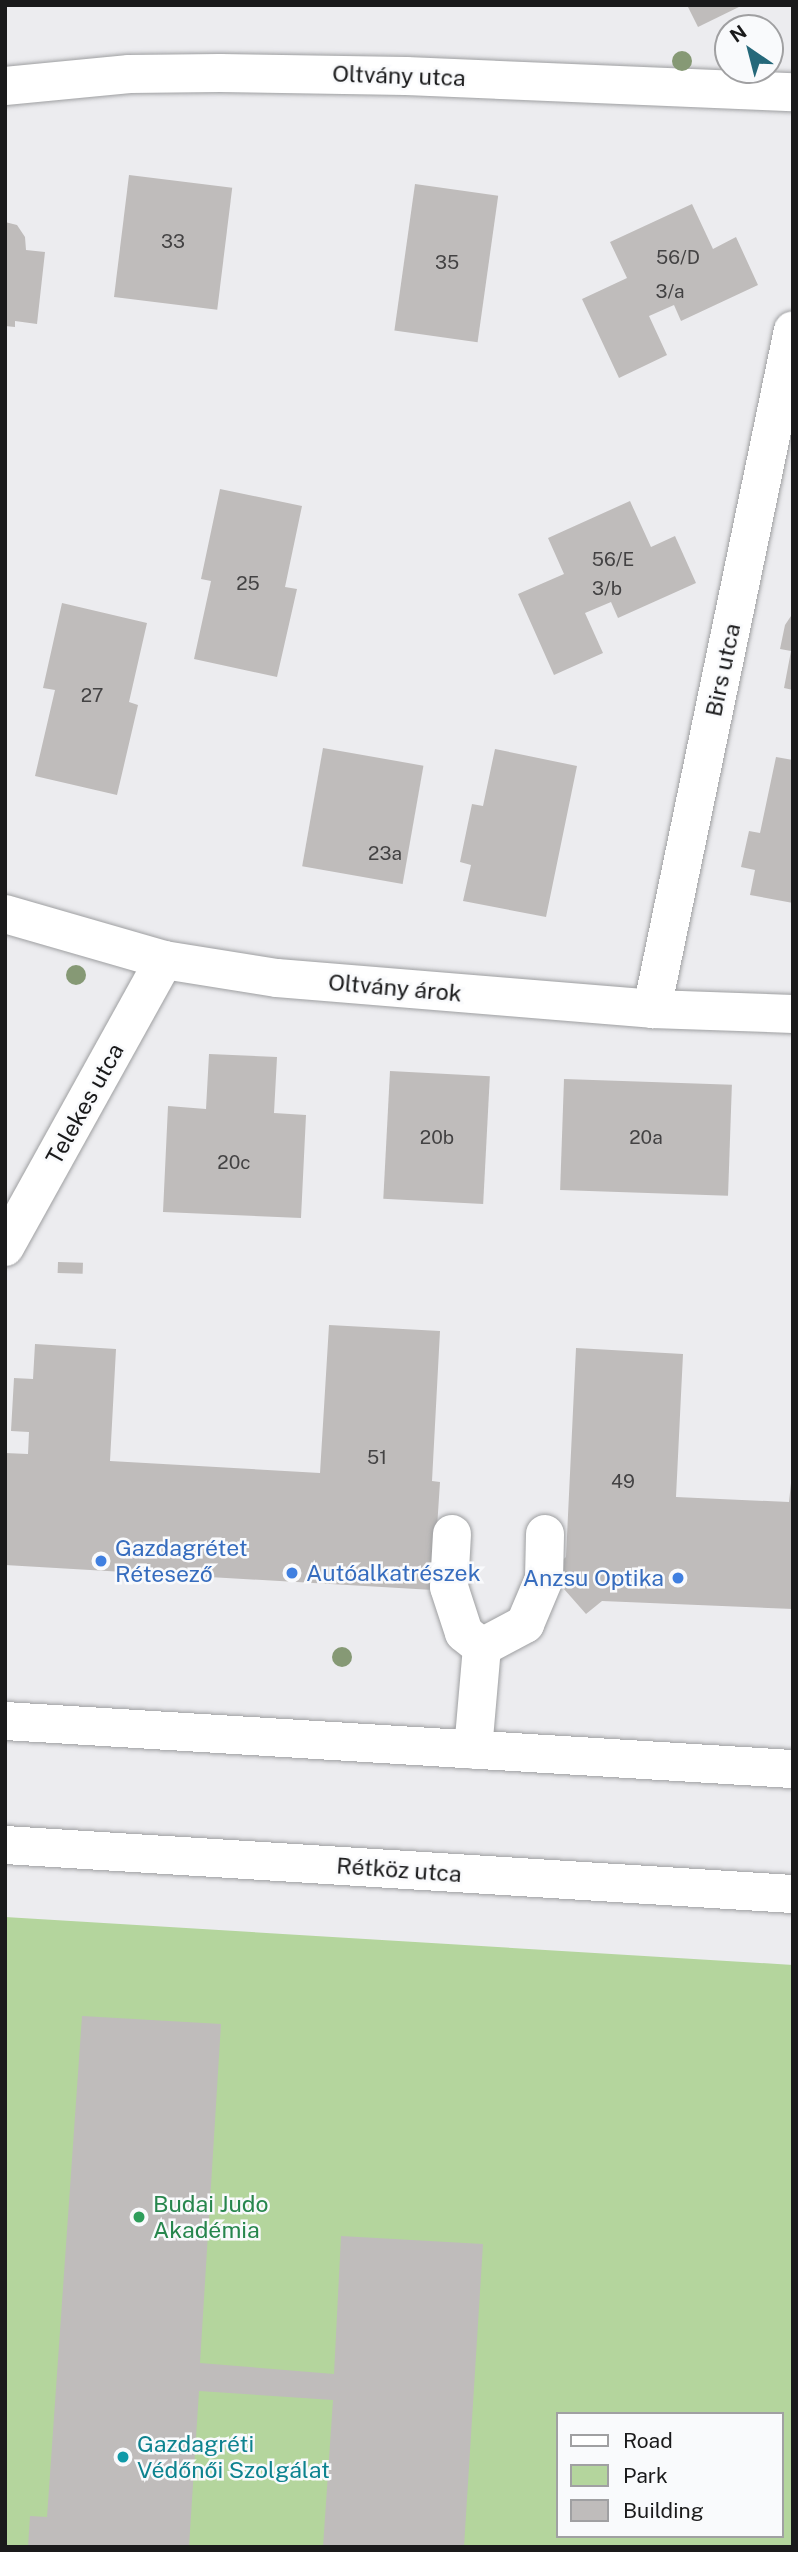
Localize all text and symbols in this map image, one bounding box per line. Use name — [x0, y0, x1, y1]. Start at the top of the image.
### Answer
north arrow — [714, 14, 784, 84]
text: N — [726, 20, 750, 47]
street label: Oltvány utca — [332, 60, 466, 92]
house number: 33 — [161, 231, 185, 253]
house number: 56/D — [656, 247, 700, 269]
house number: 35 — [435, 252, 459, 274]
house number: 3/a — [655, 281, 685, 303]
house number: 56/E — [592, 549, 634, 571]
house number: 25 — [236, 573, 260, 595]
house number: 3/b — [592, 578, 622, 600]
street label: Birs utca — [700, 621, 746, 719]
house number: 27 — [81, 685, 103, 707]
house number: 23a — [368, 843, 402, 865]
street label: Oltvány árok — [327, 968, 463, 1008]
street label: Telekes utca — [40, 1039, 130, 1169]
house number: 20b — [420, 1127, 454, 1149]
house number: 20a — [629, 1127, 663, 1149]
house number: 20c — [217, 1152, 251, 1174]
house number: 51 — [367, 1447, 387, 1469]
house number: 49 — [611, 1471, 635, 1493]
place label: Gazdagrétet Rétesező — [115, 1534, 248, 1588]
marker: Gazdagrétet Rétesező — [93, 1553, 109, 1569]
place label: Autóalkatrészek — [306, 1559, 481, 1587]
place label: Anzsu Optika — [523, 1564, 664, 1592]
marker: Autóalkatrészek — [284, 1565, 300, 1581]
marker: Anzsu Optika — [670, 1570, 686, 1586]
street label: Rétköz utca — [335, 1852, 463, 1888]
place label: Budai Judo Akadémia — [153, 2190, 269, 2244]
marker: Budai Judo Akadémia — [131, 2209, 147, 2225]
legend — [556, 2412, 784, 2538]
text: Road — [623, 2428, 673, 2453]
place label: Gazdagréti Védőnői Szolgálat — [137, 2430, 330, 2484]
marker: Gazdagréti Védőnői Szolgálat — [115, 2449, 131, 2465]
text: Park — [623, 2463, 668, 2488]
text: Building — [623, 2498, 704, 2523]

